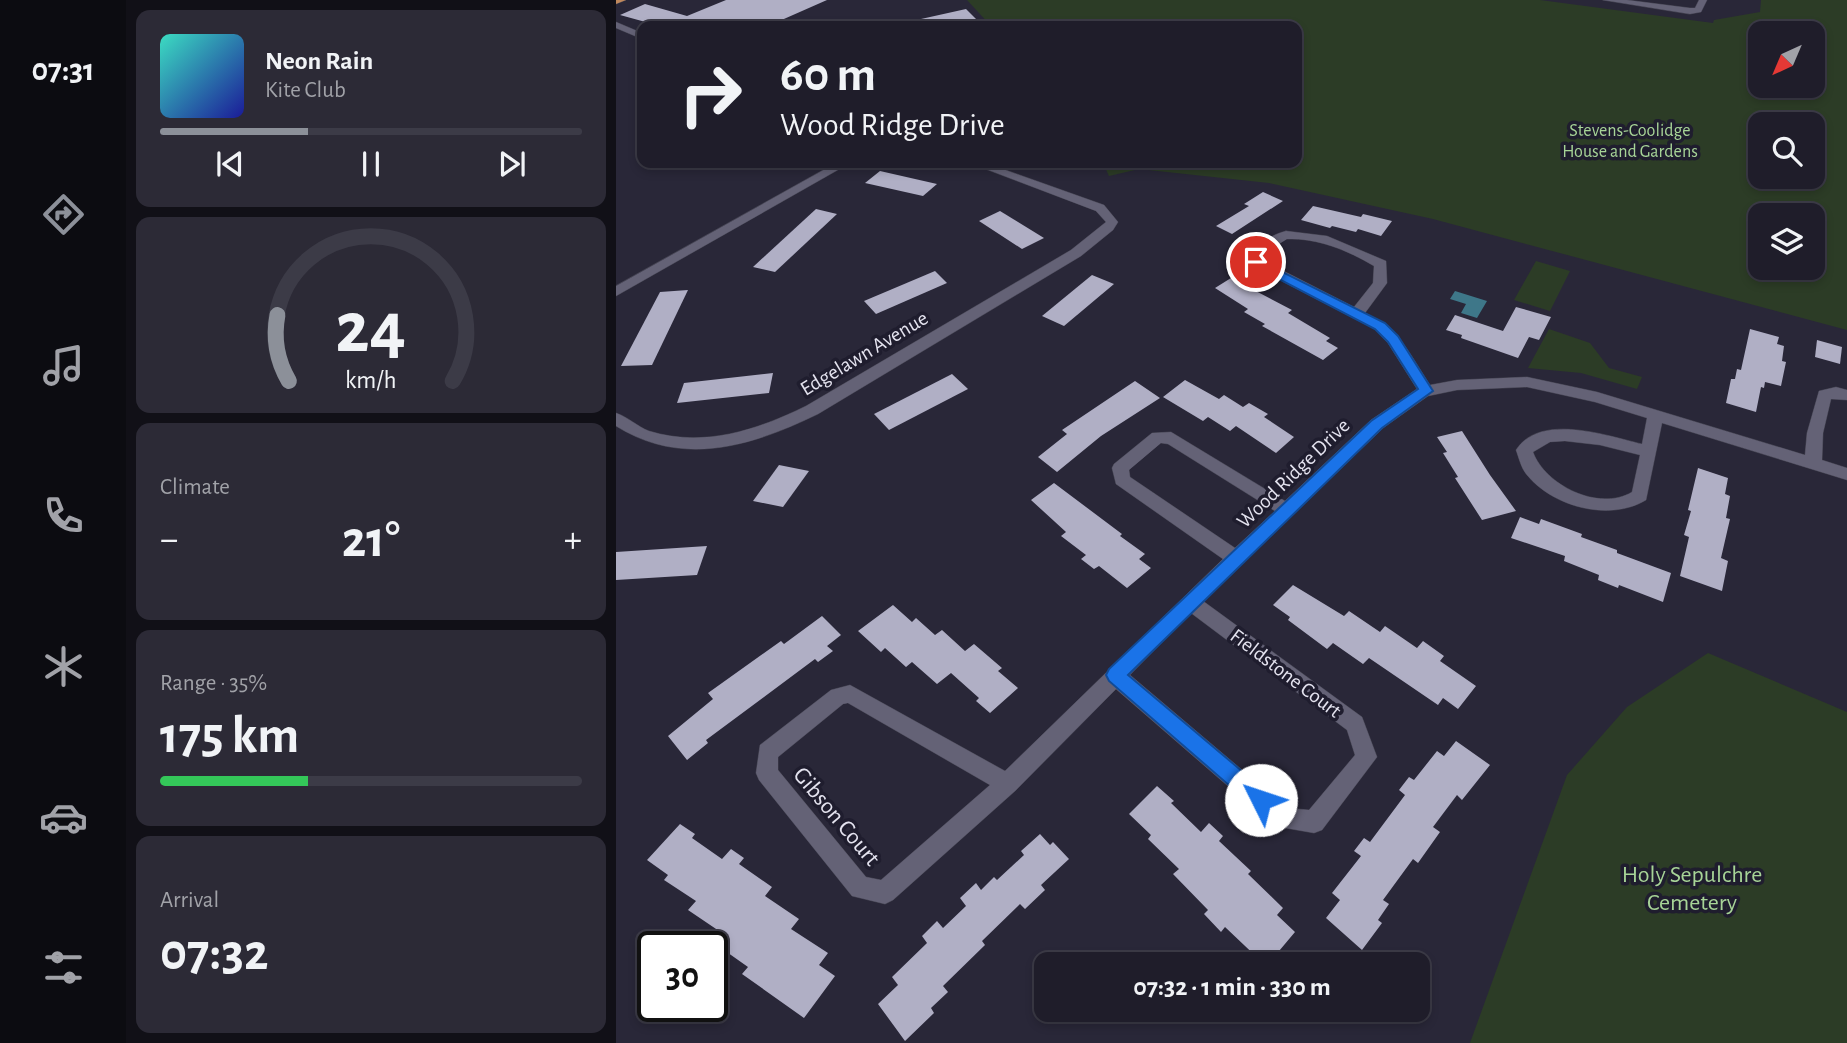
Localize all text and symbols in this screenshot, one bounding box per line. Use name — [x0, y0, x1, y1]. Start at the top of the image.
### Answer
north arrow — [1748, 21, 1825, 98]
map controls — [1748, 21, 1825, 280]
text: Neon Rain — [265, 48, 373, 74]
icon: right — [665, 49, 756, 140]
text: 60 m — [780, 51, 876, 100]
text: 07:31 — [31, 54, 95, 86]
text: Kite Club — [265, 79, 346, 102]
text: Wood Ridge Drive — [780, 109, 1005, 141]
button: search — [1748, 112, 1825, 189]
park label: Stevens-Coolidge House and Gardens — [1562, 122, 1698, 161]
icon: previous — [211, 145, 249, 183]
icon: pause — [352, 145, 390, 183]
icon: next — [493, 145, 531, 183]
icon: directions — [39, 190, 88, 239]
button: layers — [1748, 203, 1825, 280]
pin — [1226, 232, 1286, 292]
icon: arrive — [1237, 243, 1275, 281]
text: 24 — [336, 293, 406, 366]
street label: Edgelawn Avenue — [797, 307, 932, 400]
icon: music — [39, 341, 88, 390]
text: km/h — [345, 368, 397, 393]
street label: Wood Ridge Drive — [1233, 415, 1354, 532]
text: Climate — [160, 476, 230, 499]
icon: phone — [39, 491, 88, 540]
text: 21° — [342, 514, 400, 566]
text: − — [160, 521, 178, 559]
text: + — [564, 521, 582, 559]
street label: Fieldstone Court — [1226, 625, 1345, 722]
icon: climate — [39, 642, 88, 691]
text: Range · 35% — [160, 672, 267, 695]
text: 175 km — [160, 710, 299, 762]
street label: Gibson Court — [788, 763, 884, 871]
position arrow — [1224, 763, 1298, 837]
icon: car — [39, 793, 88, 842]
park label: Holy Sepulchre Cemetery — [1622, 863, 1762, 915]
text: Arrival — [160, 889, 219, 912]
text: 07:32 — [160, 927, 268, 979]
speed limit sign: 30 — [637, 931, 728, 1022]
icon: filters — [39, 943, 88, 992]
text: 07:32 · 1 min · 330 m — [1133, 974, 1331, 1000]

